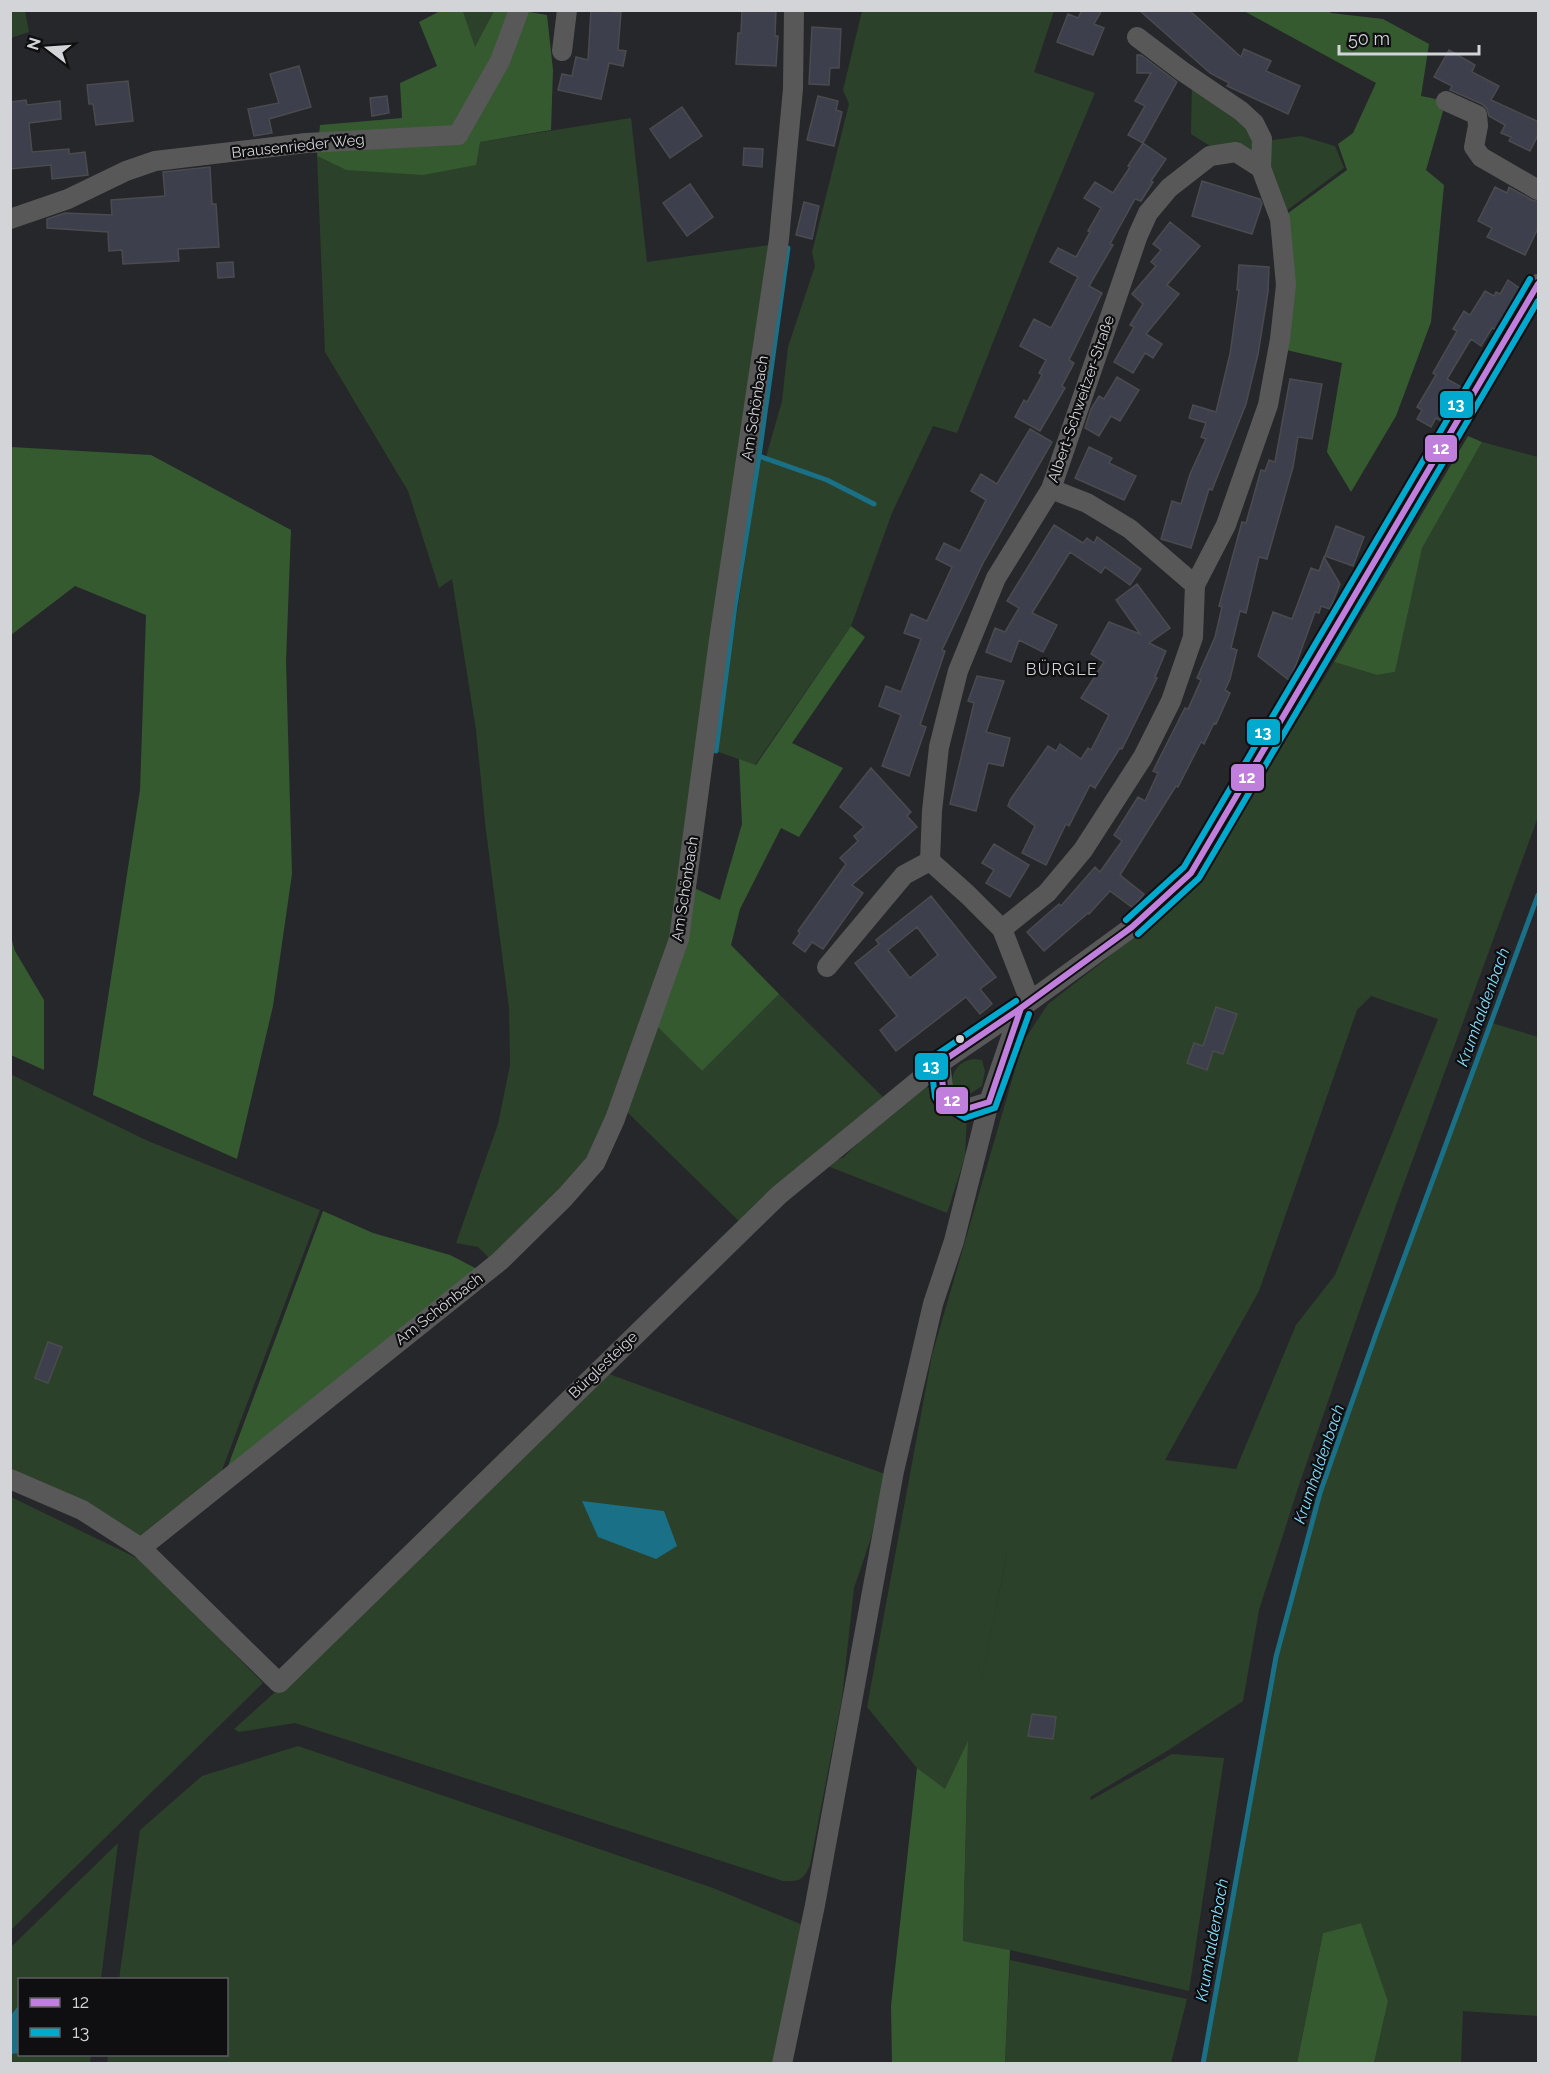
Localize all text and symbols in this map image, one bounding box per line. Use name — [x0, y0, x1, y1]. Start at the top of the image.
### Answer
north arrow — [18, 18, 78, 78]
scale bar — [1339, 18, 1478, 56]
text: 50 m — [1348, 28, 1390, 49]
text: N — [23, 35, 45, 52]
street label: Brausenrieder Weg — [231, 130, 365, 162]
street label: Albert-Schweitzer-Straße — [1044, 313, 1118, 485]
street label: Am Schönbach — [738, 354, 772, 462]
line badge: 13 — [1439, 390, 1474, 419]
text: 13 — [1448, 395, 1464, 414]
line badge: 12 — [1424, 434, 1458, 463]
text: 12 — [1433, 439, 1449, 458]
district label: BÜRGLE — [1026, 659, 1098, 679]
line badge: 13 — [1246, 718, 1281, 746]
text: 13 — [1255, 723, 1271, 742]
line badge: 12 — [1230, 763, 1265, 792]
text: 12 — [1239, 768, 1255, 787]
street label: Am Schönbach — [668, 835, 702, 943]
water label: Krumhaldenbach — [1453, 945, 1513, 1069]
unlabelled marker — [954, 1033, 966, 1045]
line badge: 13 — [914, 1052, 949, 1081]
text: 13 — [923, 1057, 939, 1076]
line badge: 12 — [935, 1086, 969, 1115]
text: 12 — [944, 1091, 960, 1110]
street label: Am Schönbach — [392, 1269, 486, 1349]
street label: Bürglesteige — [565, 1328, 641, 1402]
water label: Krumhaldenbach — [1290, 1402, 1348, 1526]
water label: Krumhaldenbach — [1192, 1877, 1232, 2003]
legend — [18, 1978, 228, 2056]
text: 12 — [72, 1991, 89, 2012]
text: 13 — [72, 2021, 89, 2042]

